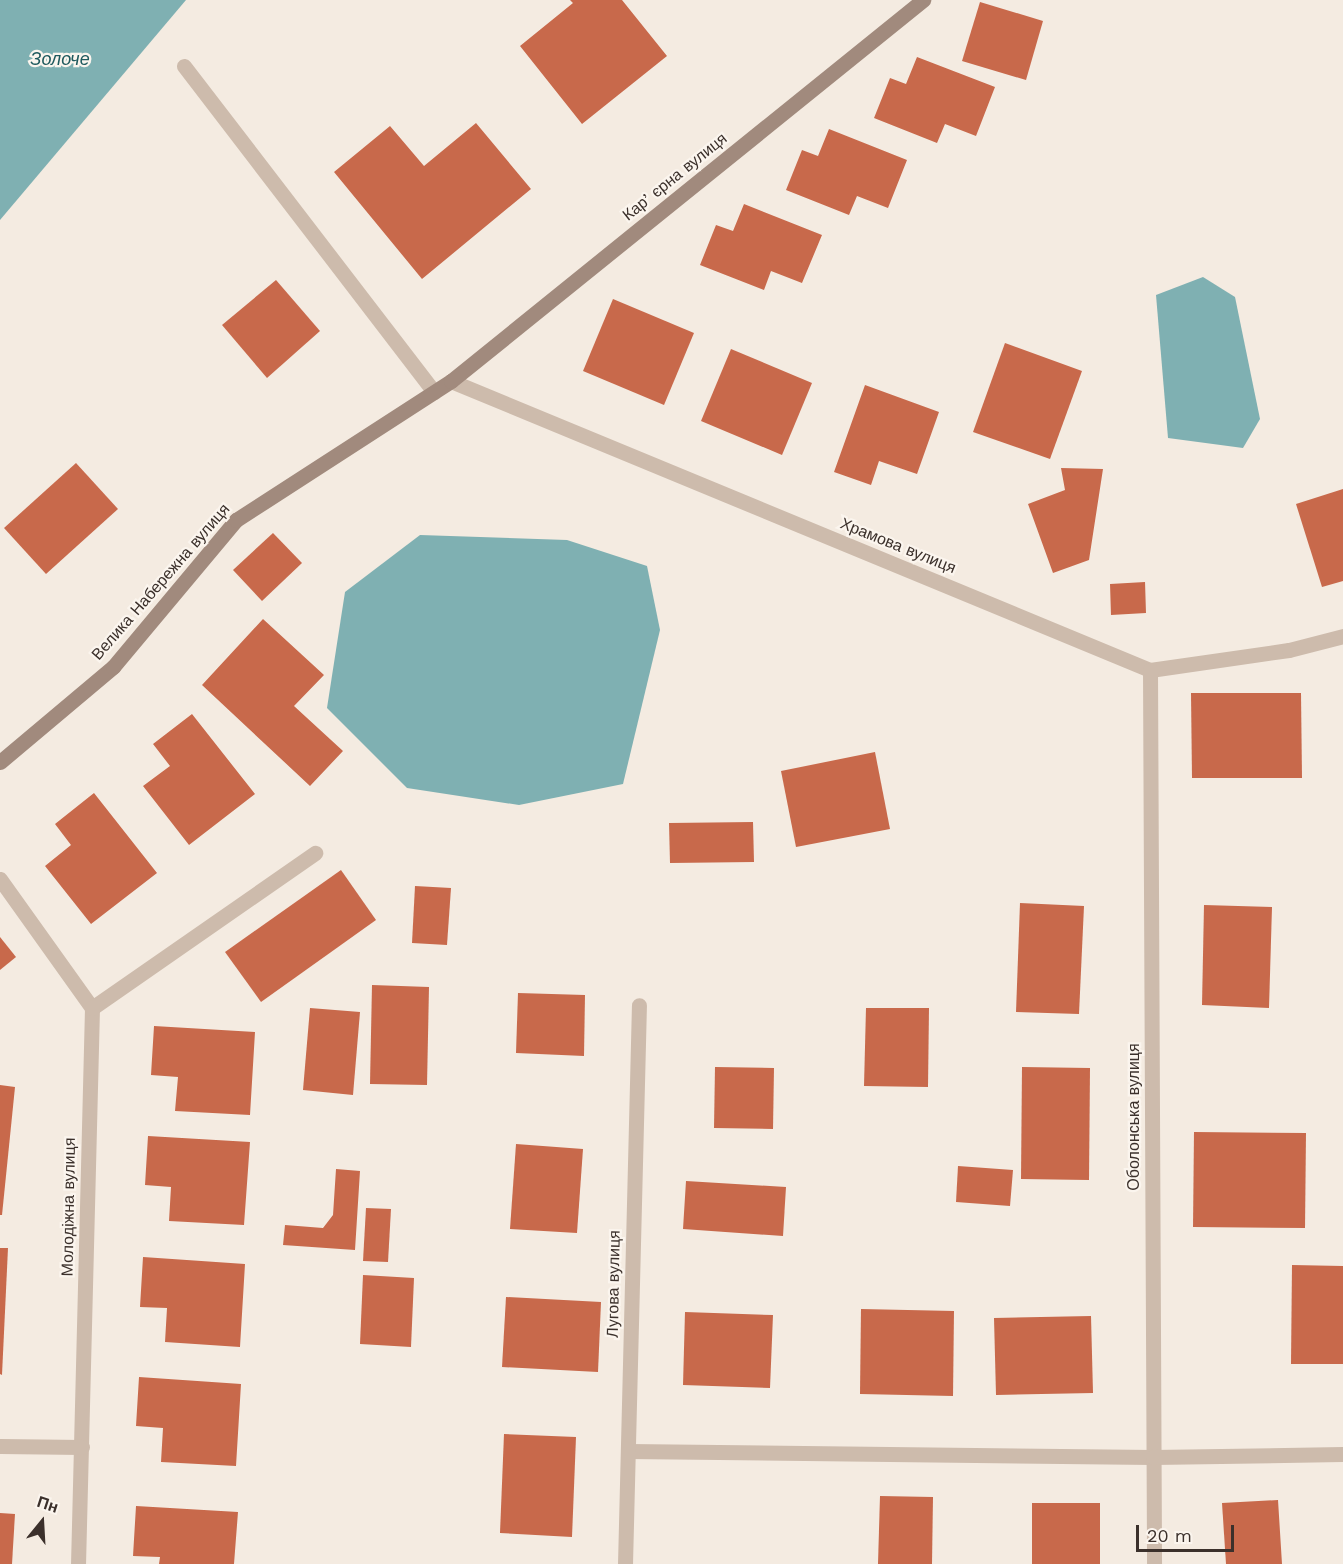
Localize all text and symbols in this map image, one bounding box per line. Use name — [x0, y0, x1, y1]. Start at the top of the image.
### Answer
water label: Золоче — [30, 48, 90, 70]
street label: Карʼєрна вулиця — [619, 129, 731, 225]
street label: Велика Набережна вулиця — [88, 500, 234, 664]
street label: Храмова вулиця — [837, 514, 959, 578]
street label: Оболонська вулиця — [1124, 1043, 1144, 1191]
street label: Молодіжна вулиця — [58, 1137, 80, 1277]
street label: Лугова вулиця — [603, 1230, 625, 1338]
north arrow — [12, 1492, 72, 1552]
text: Пн — [35, 1492, 61, 1517]
scale bar — [1139, 1513, 1236, 1551]
text: 20 m — [1147, 1525, 1192, 1546]

